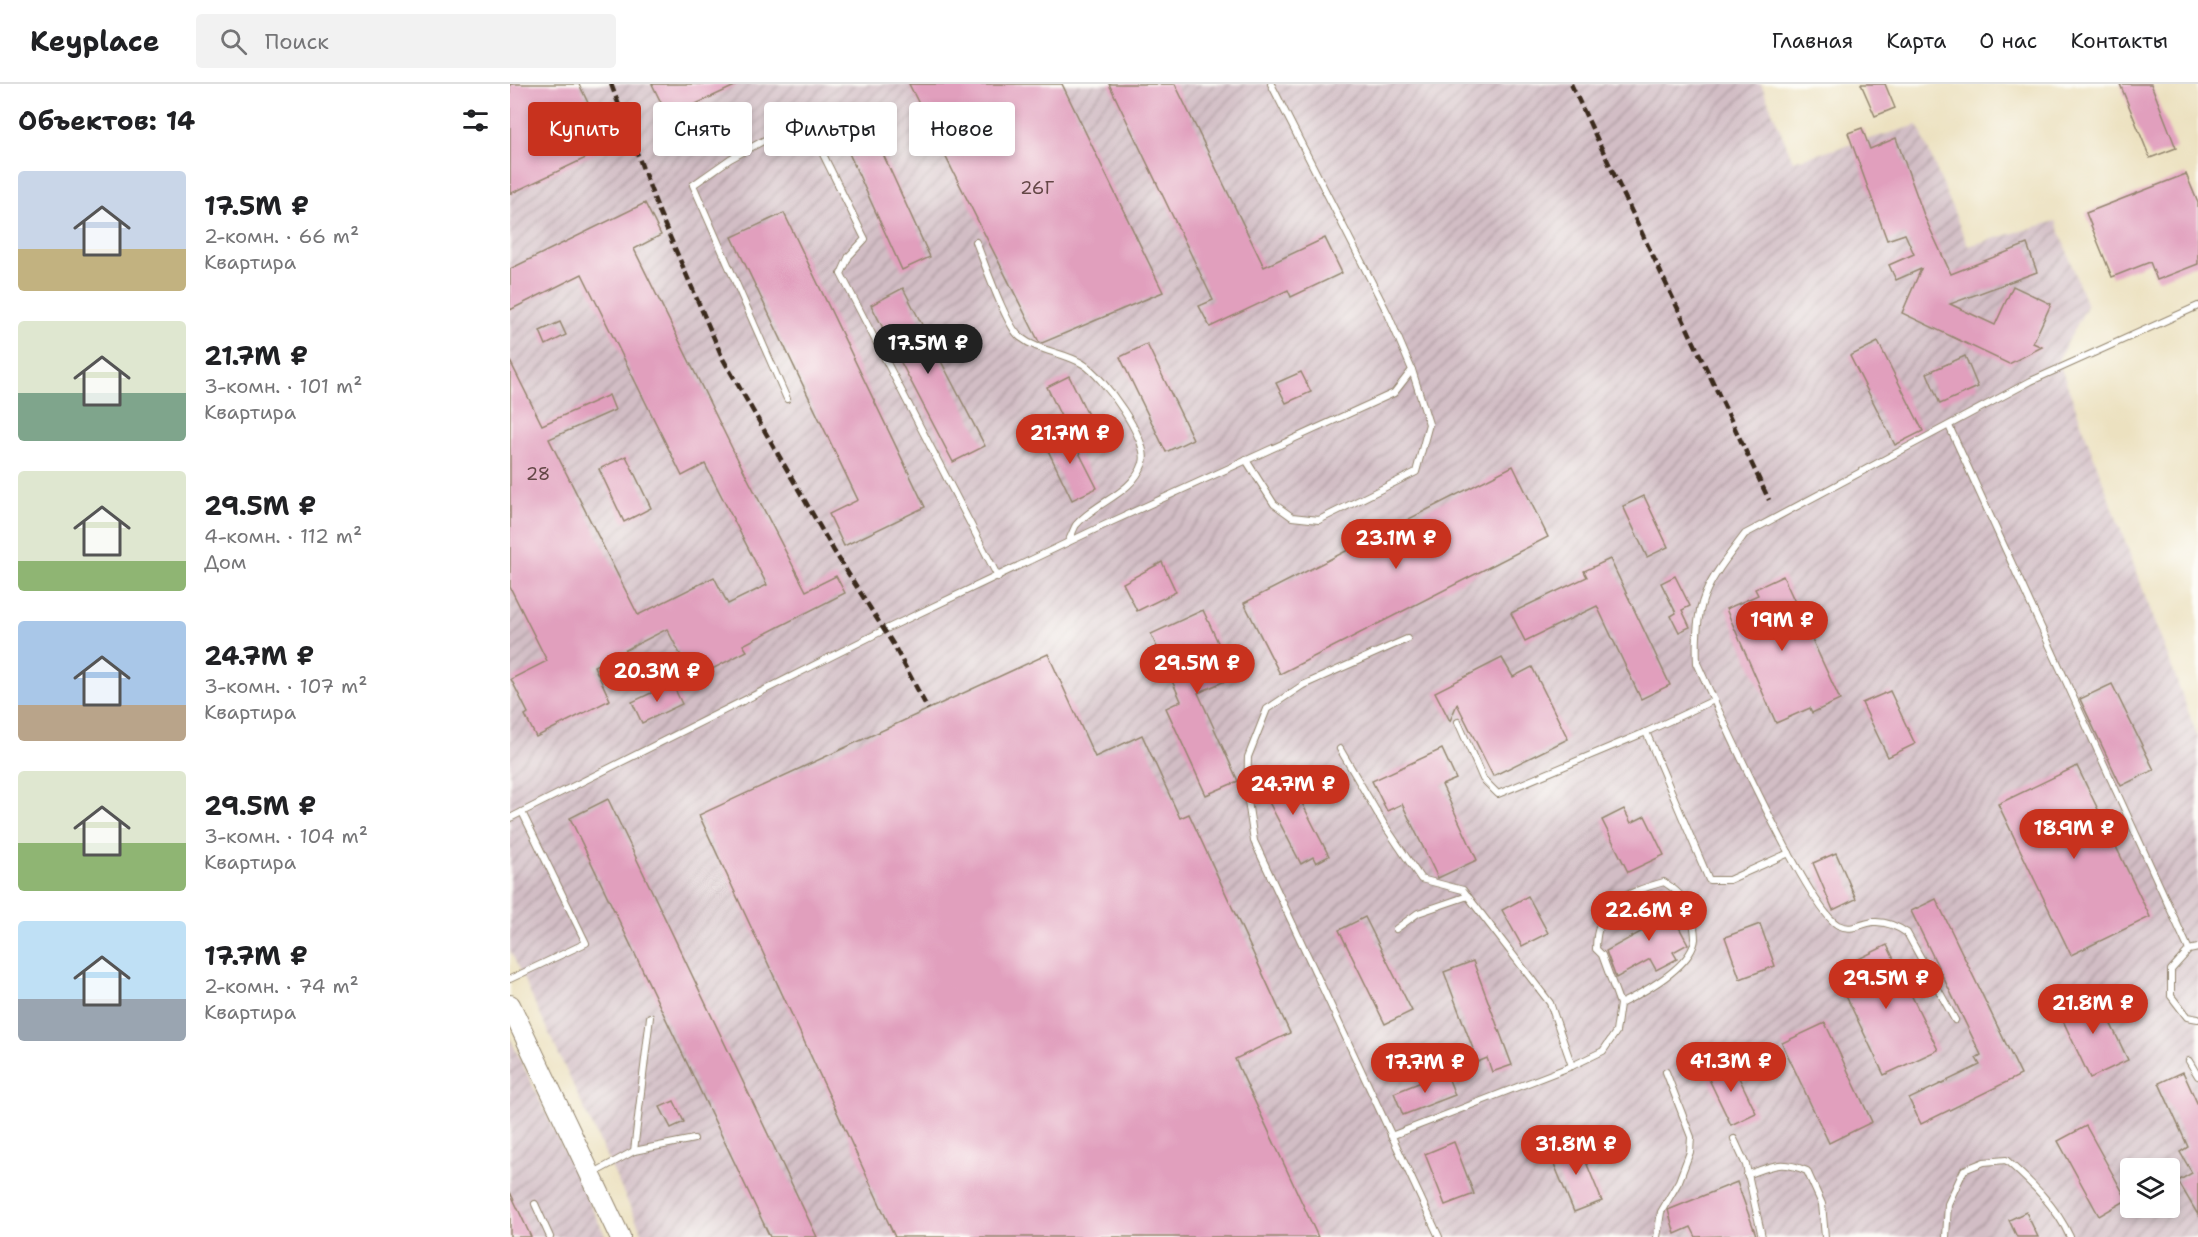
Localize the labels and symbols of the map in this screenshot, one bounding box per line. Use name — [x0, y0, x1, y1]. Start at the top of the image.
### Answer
house number: 26Г — [1020, 176, 1054, 200]
pin: 17.5M ₽ — [873, 324, 983, 375]
pin: 21.7M ₽ — [1015, 414, 1125, 465]
house number: 28 — [526, 462, 550, 486]
pin: 23.1M ₽ — [1341, 519, 1451, 570]
pin: 19M ₽ — [1740, 601, 1824, 652]
pin: 29.5M ₽ — [1142, 644, 1252, 695]
pin: 20.3M ₽ — [602, 652, 712, 703]
pin: 24.7M ₽ — [1238, 765, 1348, 816]
pin: 18.9M ₽ — [2019, 809, 2129, 860]
pin: 22.6M ₽ — [1594, 891, 1704, 942]
pin: 29.5M ₽ — [1831, 959, 1941, 1010]
pin: 21.8M ₽ — [2038, 984, 2148, 1035]
pin: 41.3M ₽ — [1676, 1042, 1786, 1093]
pin: 17.7M ₽ — [1370, 1043, 1480, 1094]
pin: 31.8M ₽ — [1521, 1125, 1631, 1176]

